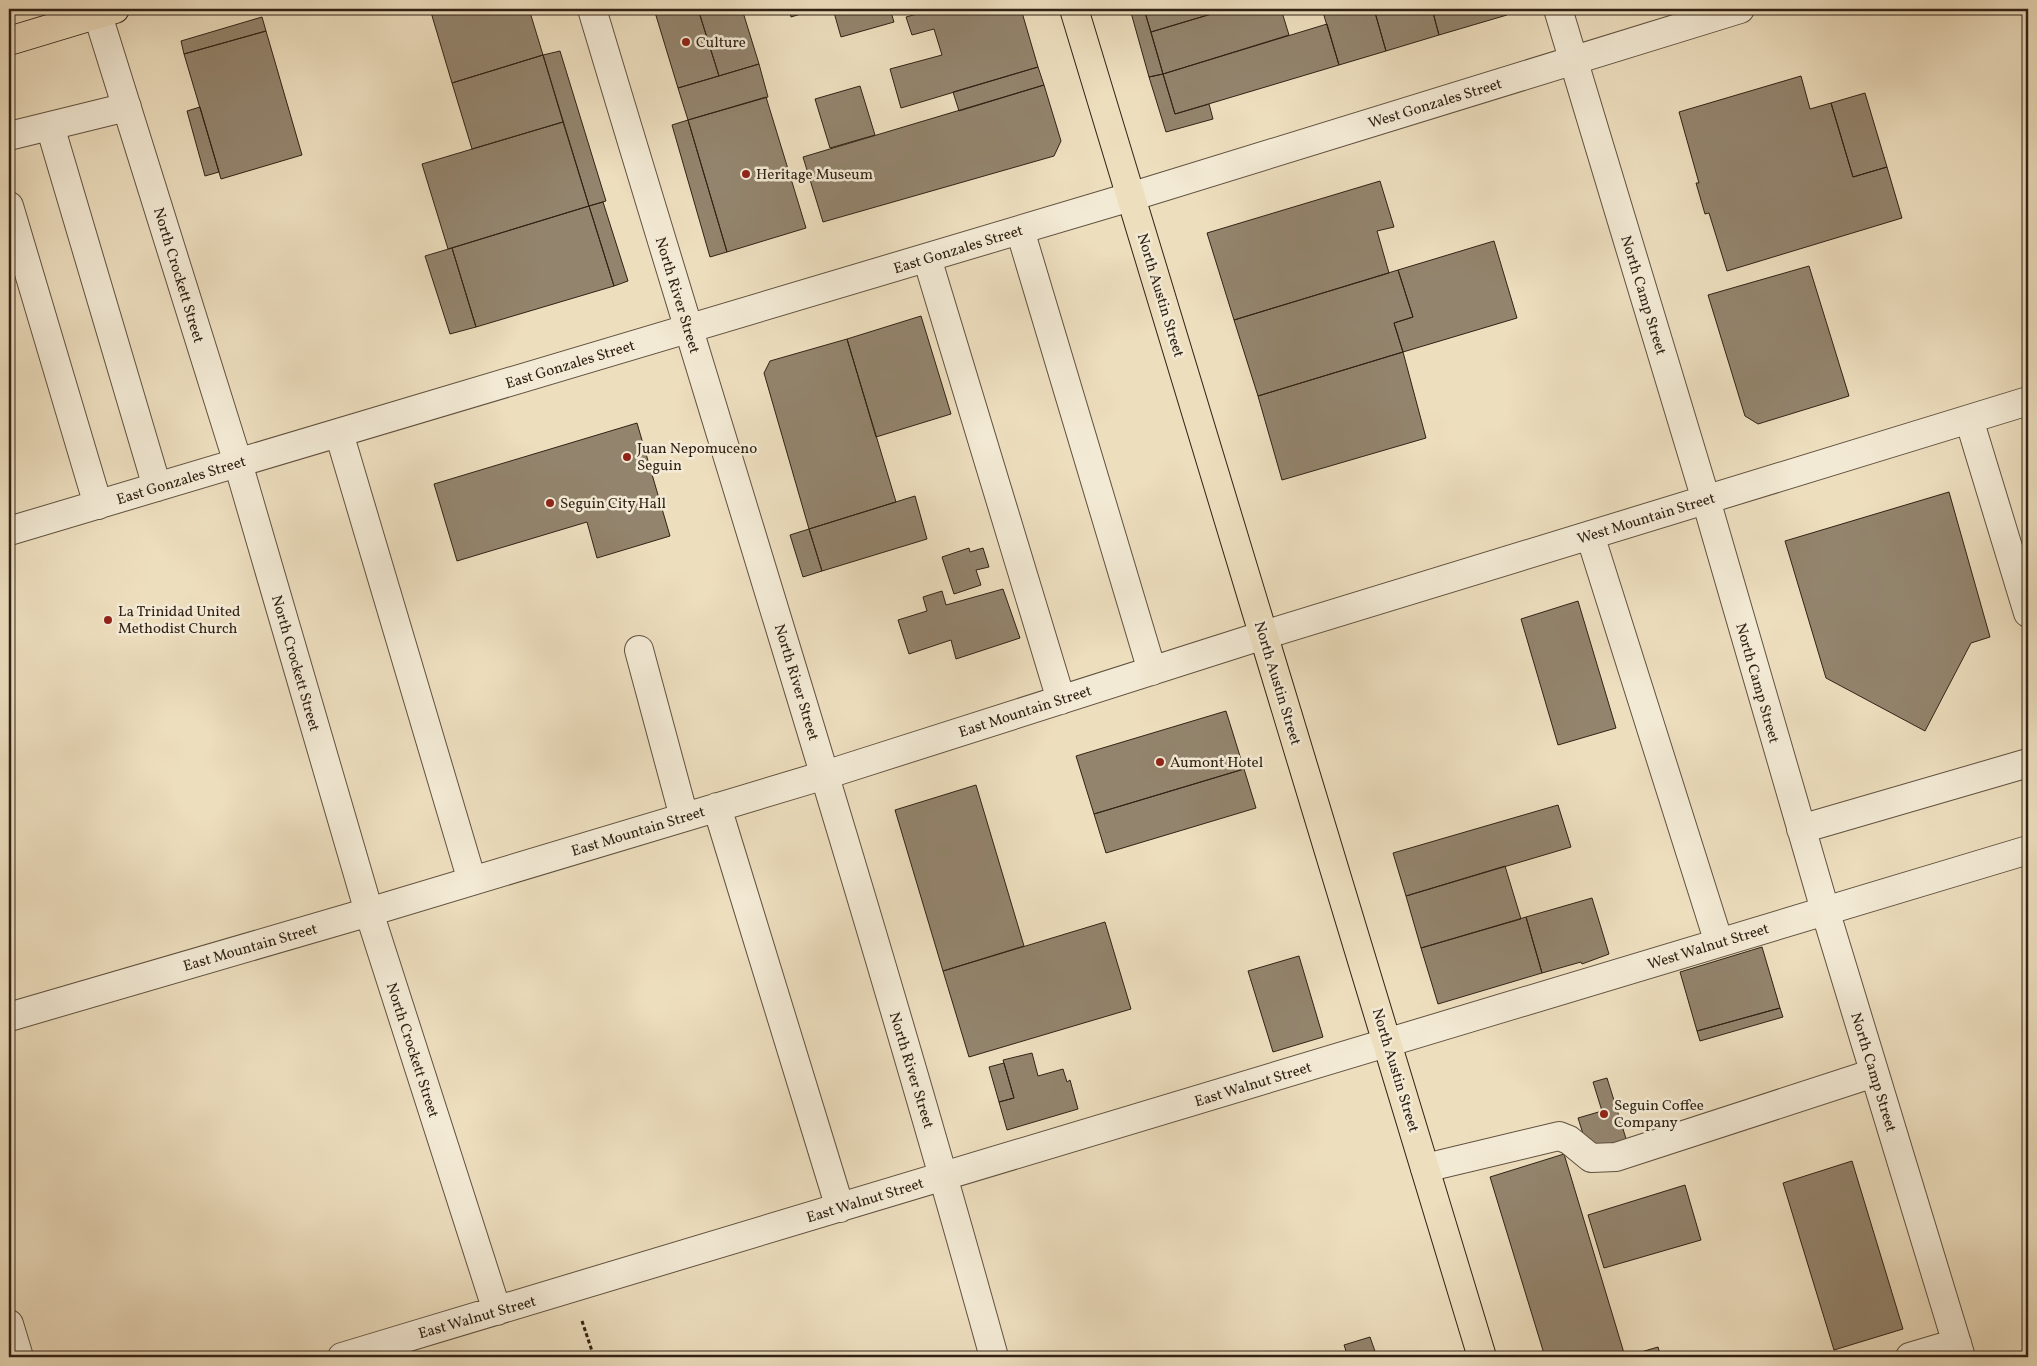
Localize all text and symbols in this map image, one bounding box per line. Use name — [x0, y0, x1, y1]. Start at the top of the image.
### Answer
place label: Culture — [696, 33, 746, 54]
marker: Culture — [680, 36, 692, 48]
street label: West Gonzales Street — [1366, 74, 1505, 135]
place label: Heritage Museum — [756, 165, 873, 186]
marker: Heritage Museum — [740, 168, 752, 180]
street label: North Crockett Street — [147, 205, 208, 346]
street label: East Gonzales Street — [891, 221, 1026, 280]
street label: North Austin Street — [1131, 231, 1188, 360]
street label: North Camp Street — [1614, 233, 1671, 358]
street label: North River Street — [649, 235, 704, 356]
street label: East Gonzales Street — [503, 336, 638, 395]
place label: Juan Nepomuceno Seguin — [637, 439, 757, 477]
marker: Juan Nepomuceno Seguin — [621, 451, 633, 463]
street label: East Gonzales Street — [114, 452, 249, 511]
street label: West Mountain Street — [1575, 488, 1718, 550]
place label: Seguin City Hall — [560, 494, 666, 515]
marker: Seguin City Hall — [544, 497, 556, 509]
street label: North Crockett Street — [265, 593, 324, 734]
place label: La Trinidad United Methodist Church — [118, 602, 241, 640]
marker: La Trinidad United Methodist Church — [102, 614, 114, 626]
street label: North Austin Street — [1248, 619, 1305, 748]
street label: North Camp Street — [1729, 621, 1784, 746]
street label: North River Street — [768, 622, 823, 743]
street label: East Mountain Street — [956, 681, 1095, 744]
place label: Aumont Hotel — [1170, 753, 1263, 774]
marker: Aumont Hotel — [1154, 756, 1166, 768]
street label: East Mountain Street — [569, 802, 708, 863]
street label: East Mountain Street — [181, 919, 320, 978]
street label: West Walnut Street — [1645, 919, 1772, 976]
street label: North Crockett Street — [380, 980, 443, 1121]
street label: North Austin Street — [1366, 1006, 1423, 1135]
street label: North River Street — [883, 1010, 938, 1131]
street label: North Camp Street — [1844, 1010, 1901, 1135]
street label: East Walnut Street — [1192, 1058, 1315, 1113]
place label: Seguin Coffee Company — [1614, 1096, 1704, 1134]
marker: Seguin Coffee Company — [1598, 1108, 1610, 1120]
street label: East Walnut Street — [804, 1174, 927, 1229]
street label: East Walnut Street — [416, 1292, 539, 1345]

